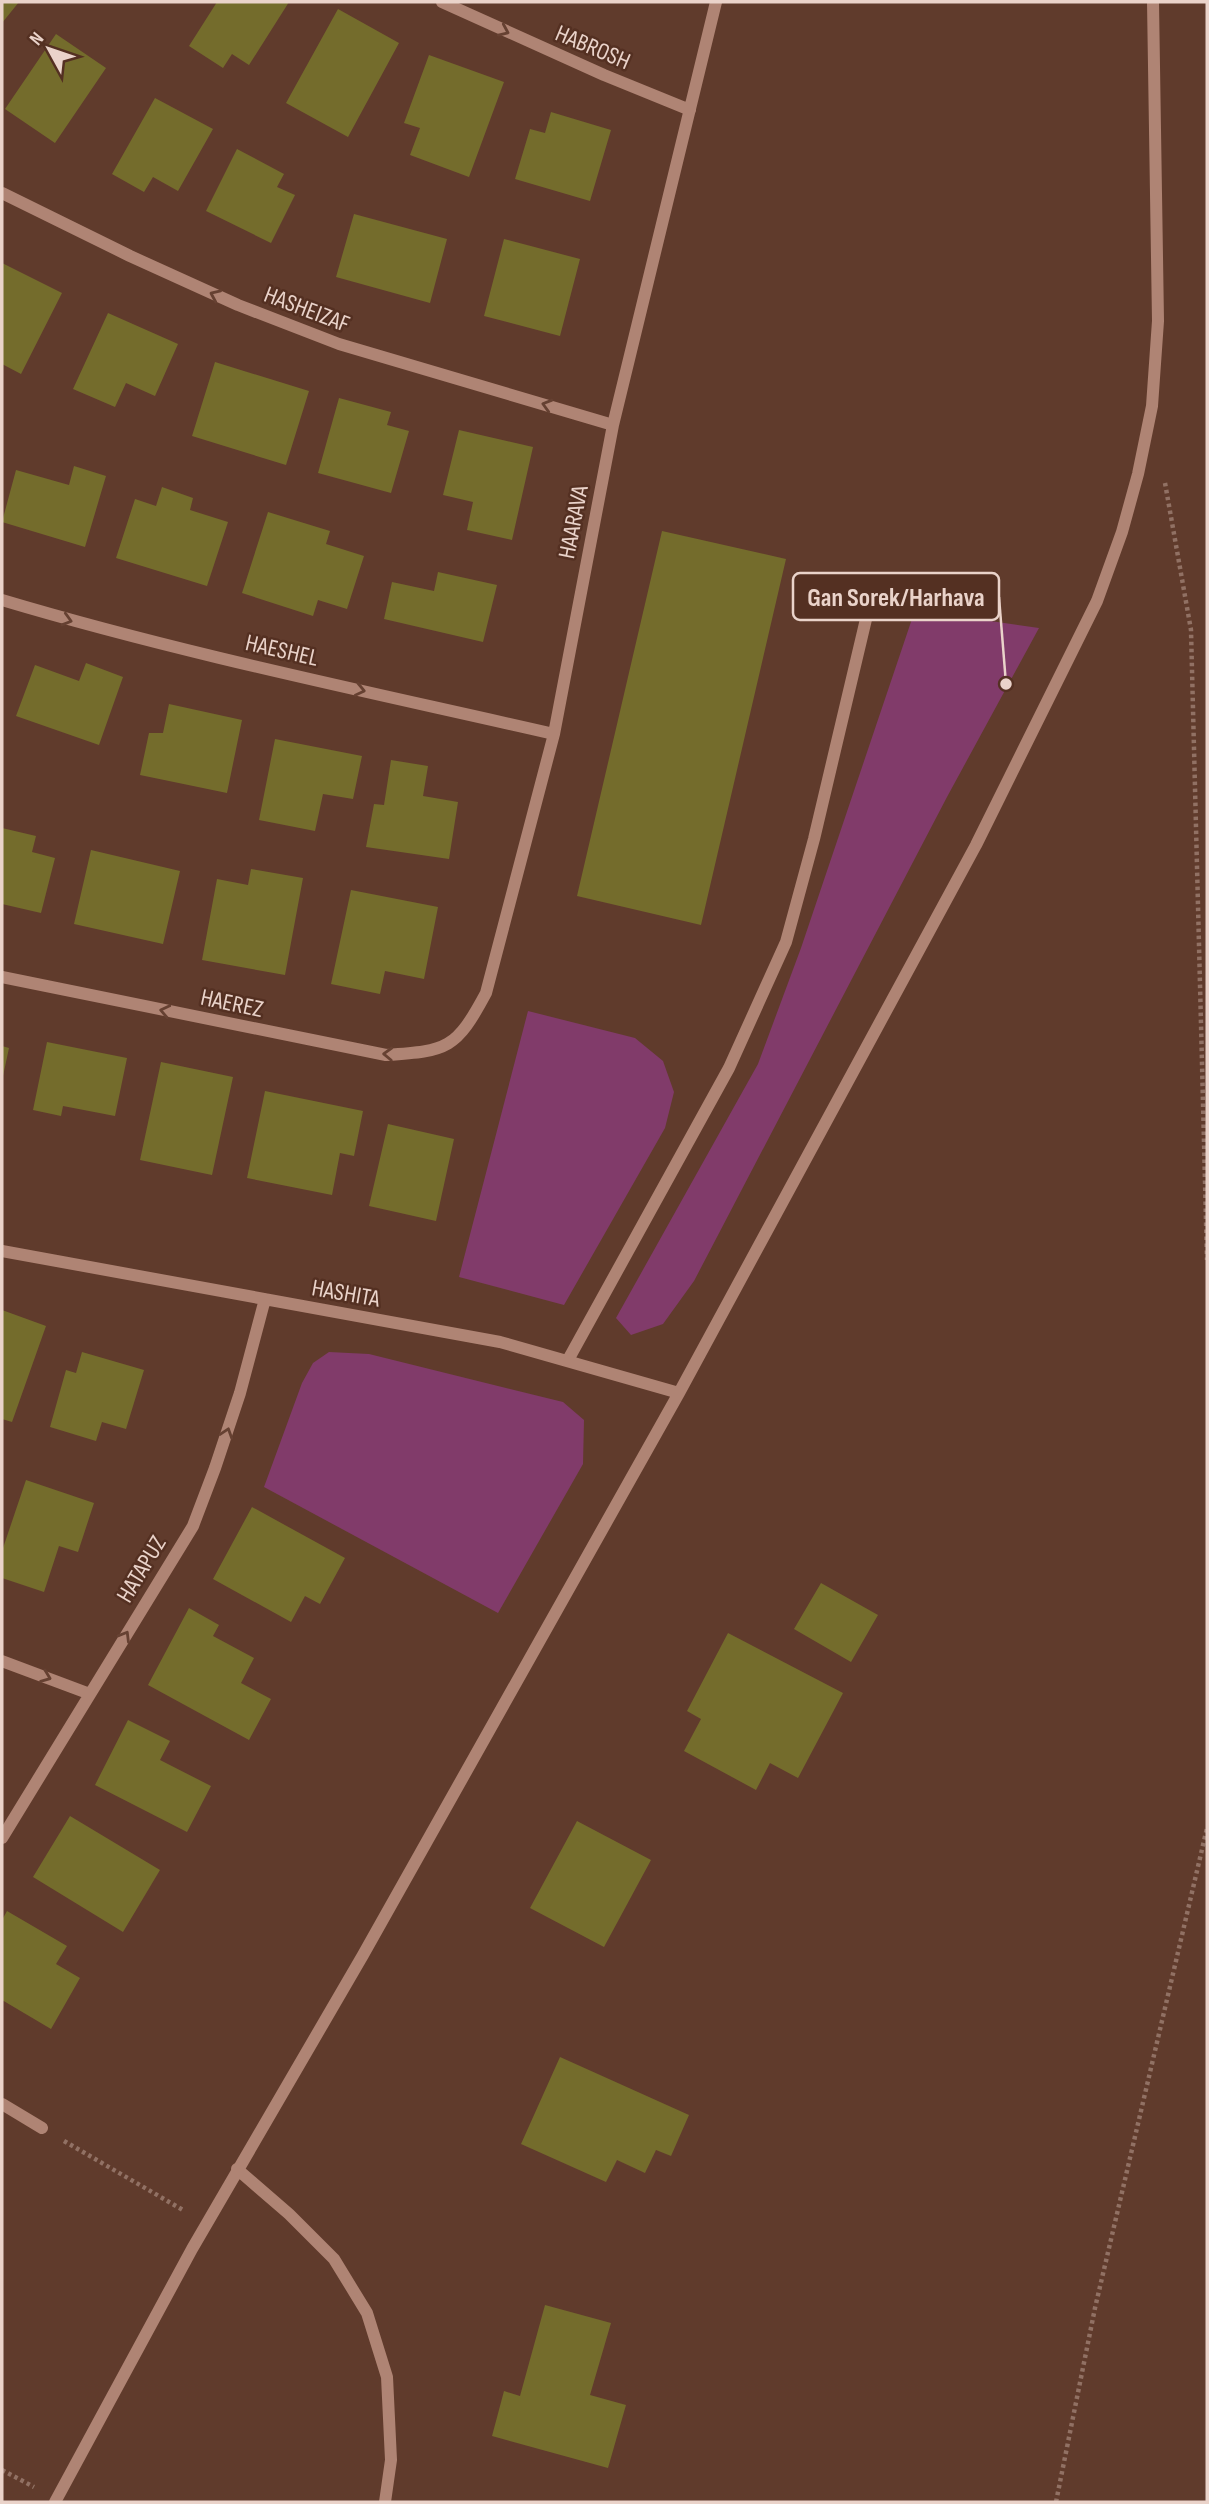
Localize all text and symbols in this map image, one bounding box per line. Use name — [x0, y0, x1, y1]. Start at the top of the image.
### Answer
north arrow — [14, 14, 84, 84]
street label: HABROSH — [551, 19, 634, 76]
one-way arrow — [497, 23, 509, 37]
text: N — [25, 28, 49, 50]
street label: HASHEIZAF — [260, 280, 354, 339]
one-way arrow — [210, 289, 223, 303]
one-way arrow — [541, 399, 553, 414]
street label: HAARAVA — [552, 482, 595, 561]
callout: Gan Sorek/Harhava — [793, 573, 999, 620]
text: Gan Sorek/Harhava — [807, 583, 985, 614]
one-way arrow — [61, 611, 73, 626]
street label: HAESHEL — [243, 628, 321, 673]
one-way arrow — [354, 682, 366, 696]
street label: HAEREZ — [198, 983, 266, 1024]
one-way arrow — [159, 1004, 171, 1019]
one-way arrow — [382, 1046, 393, 1061]
street label: HASHITA — [310, 1273, 383, 1314]
one-way arrow — [218, 1428, 233, 1440]
street label: HATAPUZ — [110, 1531, 173, 1608]
one-way arrow — [117, 1630, 130, 1643]
one-way arrow — [39, 1669, 51, 1683]

